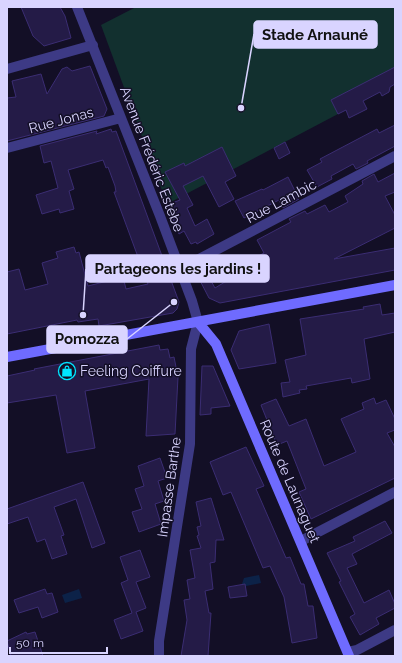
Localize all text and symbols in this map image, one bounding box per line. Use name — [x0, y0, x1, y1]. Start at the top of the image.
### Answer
callout: Stade Arnauné — [254, 21, 377, 48]
text: Stade Arnauné — [262, 26, 368, 44]
street label: Avenue Frédéric Estèbe — [117, 84, 187, 234]
street label: Rue Jonas — [27, 104, 95, 136]
street label: Rue Lambic — [243, 176, 319, 226]
callout: Partageons les jardins ! — [86, 255, 269, 282]
text: Partageons les jardins ! — [95, 260, 261, 278]
callout: Pomozza — [47, 326, 127, 353]
text: Pomozza — [55, 330, 120, 348]
shop icon: Feeling Coiffure — [57, 361, 77, 381]
place label: Feeling Coiffure — [80, 363, 182, 379]
street label: Route de Launaguet — [257, 417, 323, 545]
street label: Impasse Barthe — [154, 436, 184, 538]
scale bar — [10, 629, 107, 655]
text: 50 m — [16, 636, 44, 650]

